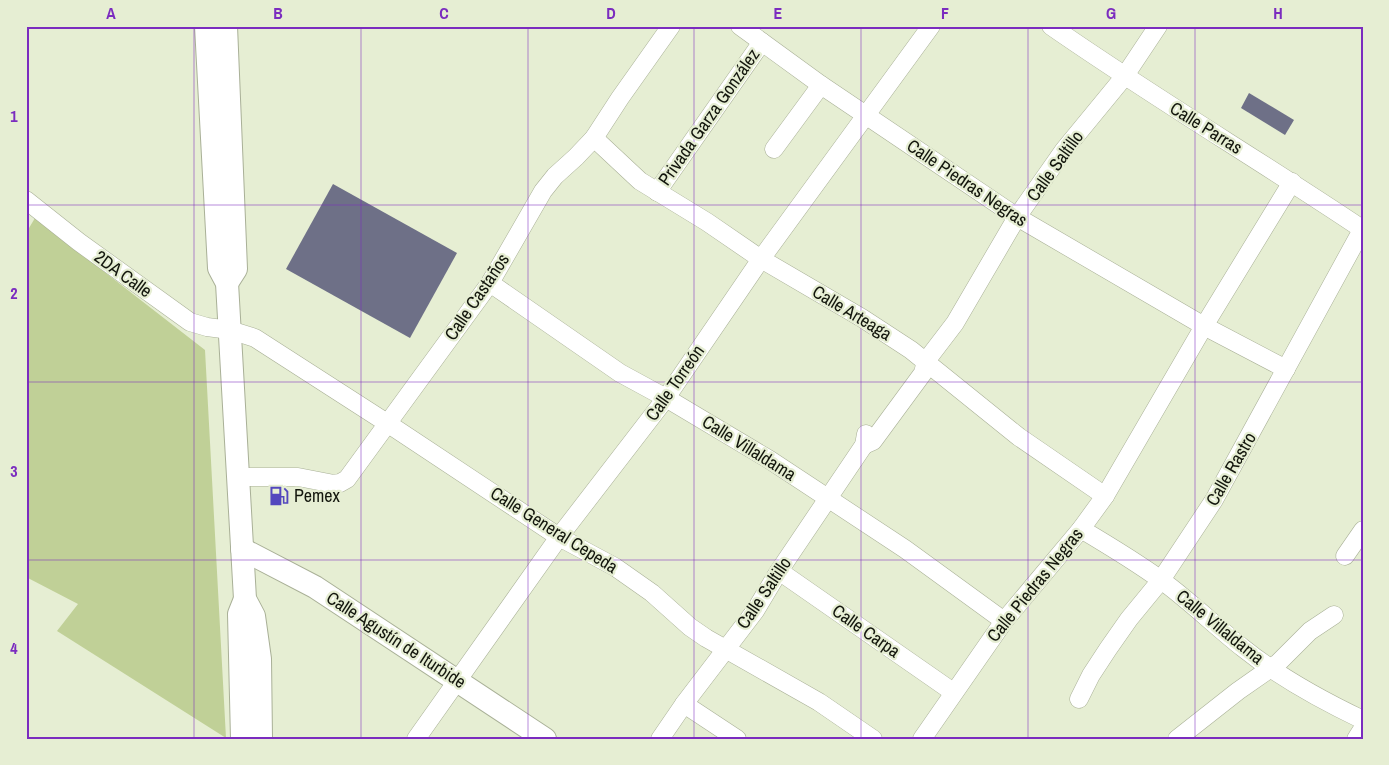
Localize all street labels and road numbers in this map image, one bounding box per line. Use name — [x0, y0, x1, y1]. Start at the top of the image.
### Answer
street label: Privada Garza González — [652, 43, 765, 190]
street label: Calle Parras — [1165, 95, 1247, 160]
street label: Calle Saltillo — [1020, 125, 1089, 206]
street label: Calle Piedras Negras — [902, 133, 1032, 232]
street label: 2DA Calle — [89, 244, 157, 303]
street label: Calle Castaños — [438, 248, 515, 345]
street label: Calle Arteaga — [808, 279, 897, 346]
street label: Calle Torreón — [639, 340, 710, 426]
street label: Calle Villaldama — [698, 409, 801, 486]
street label: Calle Rastro — [1199, 427, 1262, 510]
street label: Calle General Cepeda — [486, 480, 623, 579]
street label: Calle Piedras Negras — [981, 522, 1088, 647]
street label: Calle Saltillo — [730, 552, 797, 634]
street label: Calle Villaldama — [1171, 583, 1270, 670]
street label: Calle Agustín de Iturbide — [322, 585, 471, 694]
street label: Calle Carpa — [827, 598, 905, 663]

